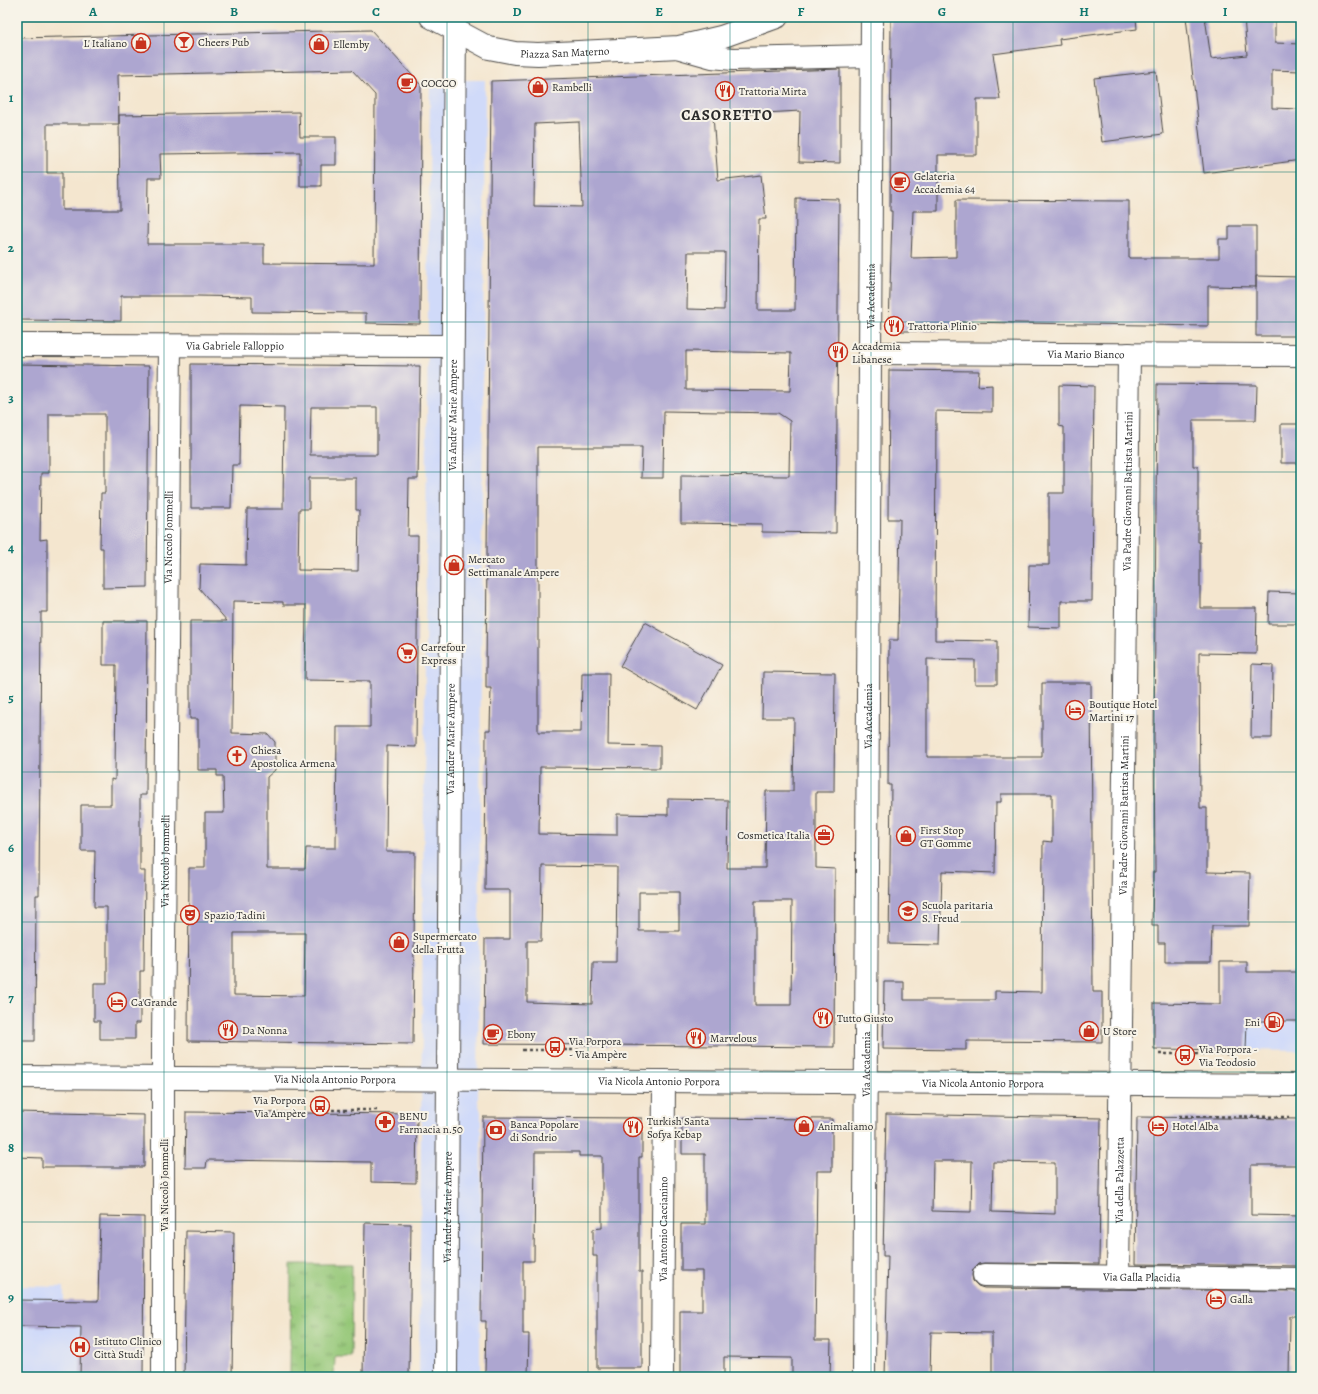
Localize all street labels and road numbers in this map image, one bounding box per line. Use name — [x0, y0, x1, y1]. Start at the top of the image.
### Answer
street label: Piazza San Materno — [520, 43, 610, 62]
street label: Via Accademia — [863, 262, 879, 330]
street label: Via Gabriele Falloppio — [185, 338, 285, 354]
street label: Via Mario Bianco — [1047, 347, 1125, 362]
street label: Via Andre' Marie Ampere — [445, 359, 461, 472]
street label: Via Padre Giovanni Battista Martini — [1119, 411, 1136, 572]
street label: Via Niccolò Jommelli — [161, 491, 177, 585]
street label: Via Accademia — [861, 682, 876, 750]
street label: Via Andre' Marie Ampere — [443, 683, 459, 796]
street label: Via Padre Giovanni Battista Martini — [1116, 735, 1132, 896]
street label: Via Niccolò Jommelli — [157, 815, 173, 909]
street label: Via Accademia — [859, 1030, 874, 1098]
street label: Via Nicola Antonio Porpora — [273, 1072, 397, 1087]
street label: Via Nicola Antonio Porpora — [597, 1074, 721, 1089]
street label: Via Nicola Antonio Porpora — [921, 1076, 1045, 1091]
street label: Via della Palazzetta — [1112, 1136, 1128, 1224]
street label: Via Niccolò Jommelli — [157, 1139, 172, 1232]
street label: Via Andre' Marie Ampere — [440, 1151, 455, 1264]
street label: Via Antonio Caccianino — [656, 1176, 671, 1283]
street label: Via Galla Placidia — [1102, 1269, 1182, 1285]

